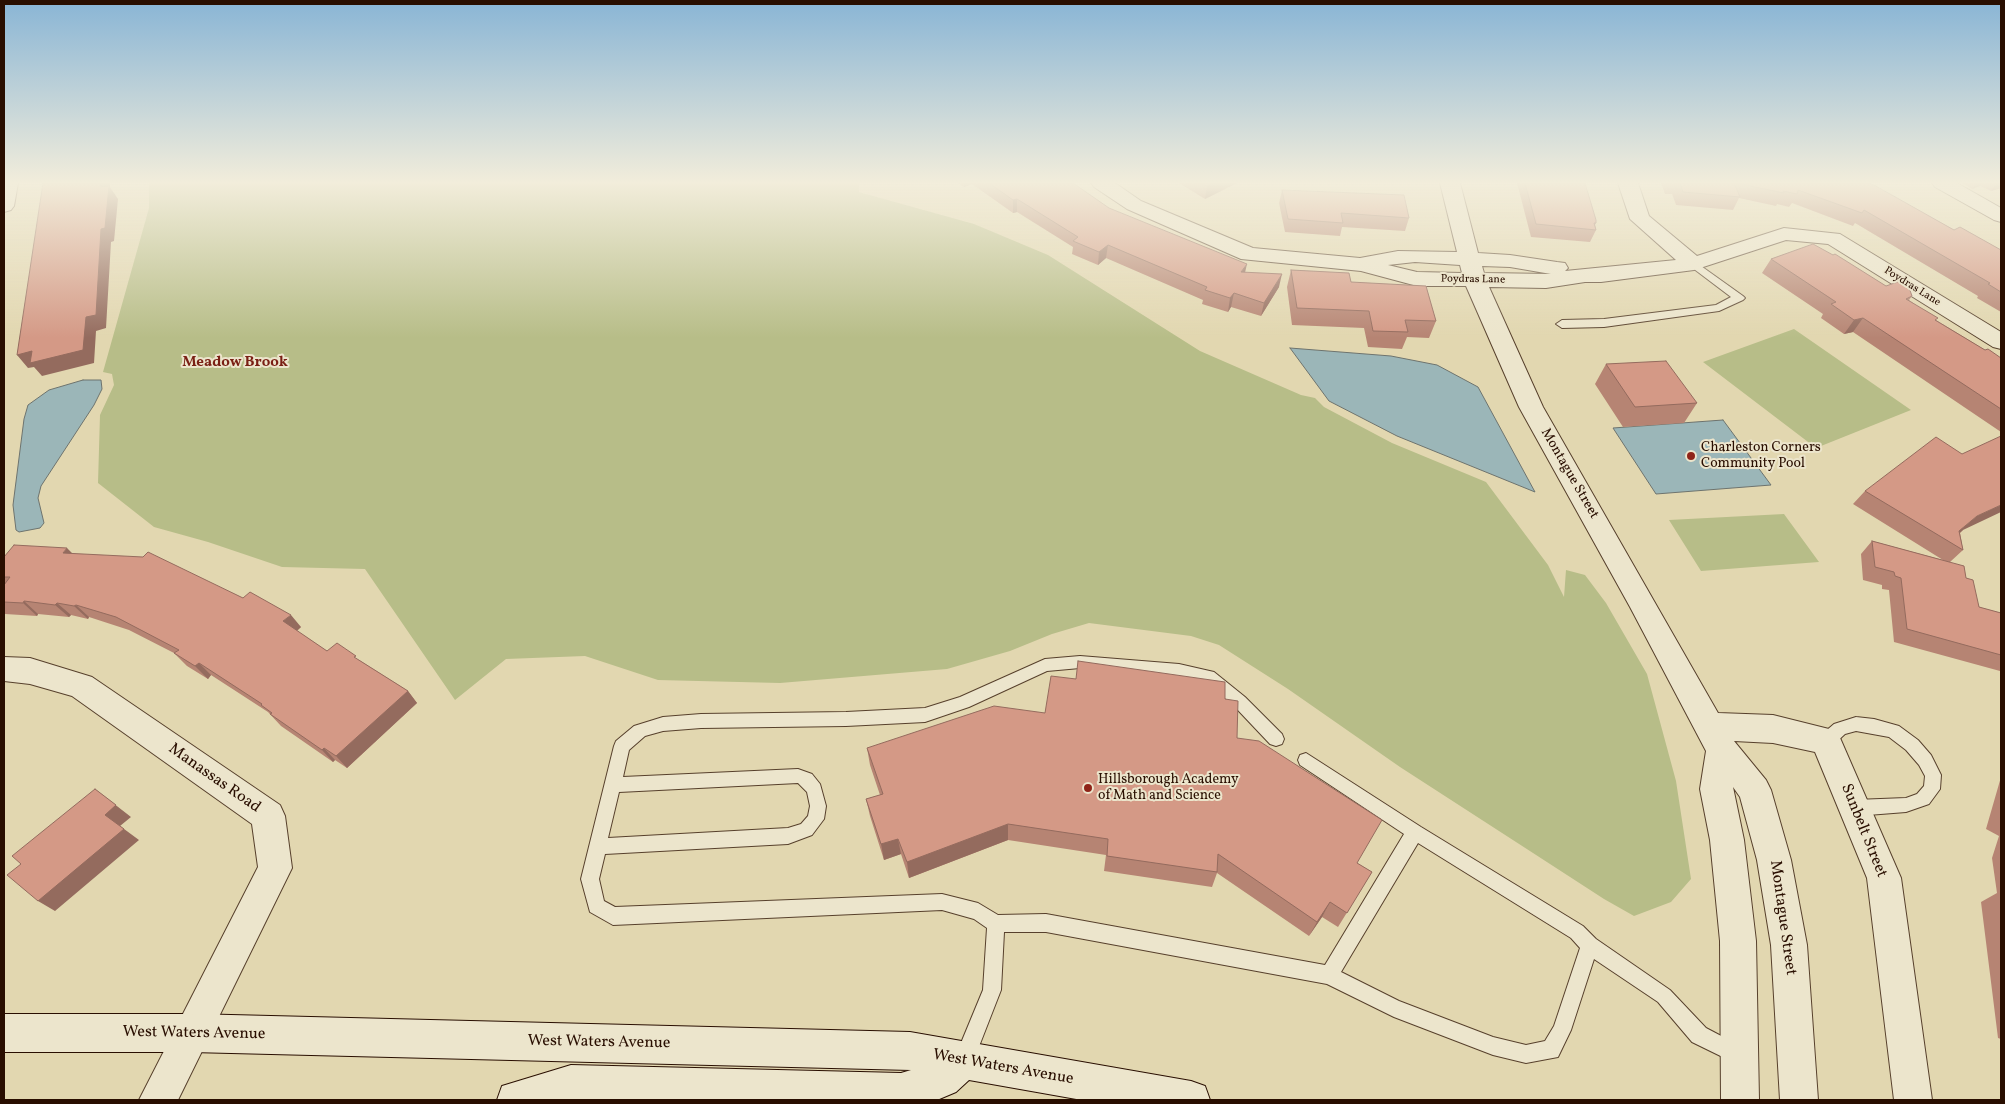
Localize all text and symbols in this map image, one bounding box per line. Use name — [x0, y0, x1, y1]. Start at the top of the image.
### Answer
street label: Poydras Lane — [1881, 264, 1943, 310]
street label: Poydras Lane — [1441, 273, 1505, 287]
district label: Meadow Brook — [182, 354, 288, 372]
street label: Montague Street — [1536, 426, 1602, 522]
place label: Charleston Corners Community Pool — [1701, 440, 1821, 472]
marker: Charleston Corners Community Pool — [1685, 450, 1697, 462]
street label: Manassas Road — [164, 740, 264, 818]
place label: Hillsborough Academy of Math and Science — [1098, 772, 1238, 804]
street label: Sunbelt Street — [1836, 781, 1890, 881]
marker: Hillsborough Academy of Math and Science — [1082, 782, 1094, 794]
street label: Montague Street — [1764, 859, 1800, 977]
street label: West Waters Avenue — [122, 1023, 266, 1045]
street label: West Waters Avenue — [527, 1032, 671, 1054]
street label: West Waters Avenue — [931, 1046, 1075, 1090]

